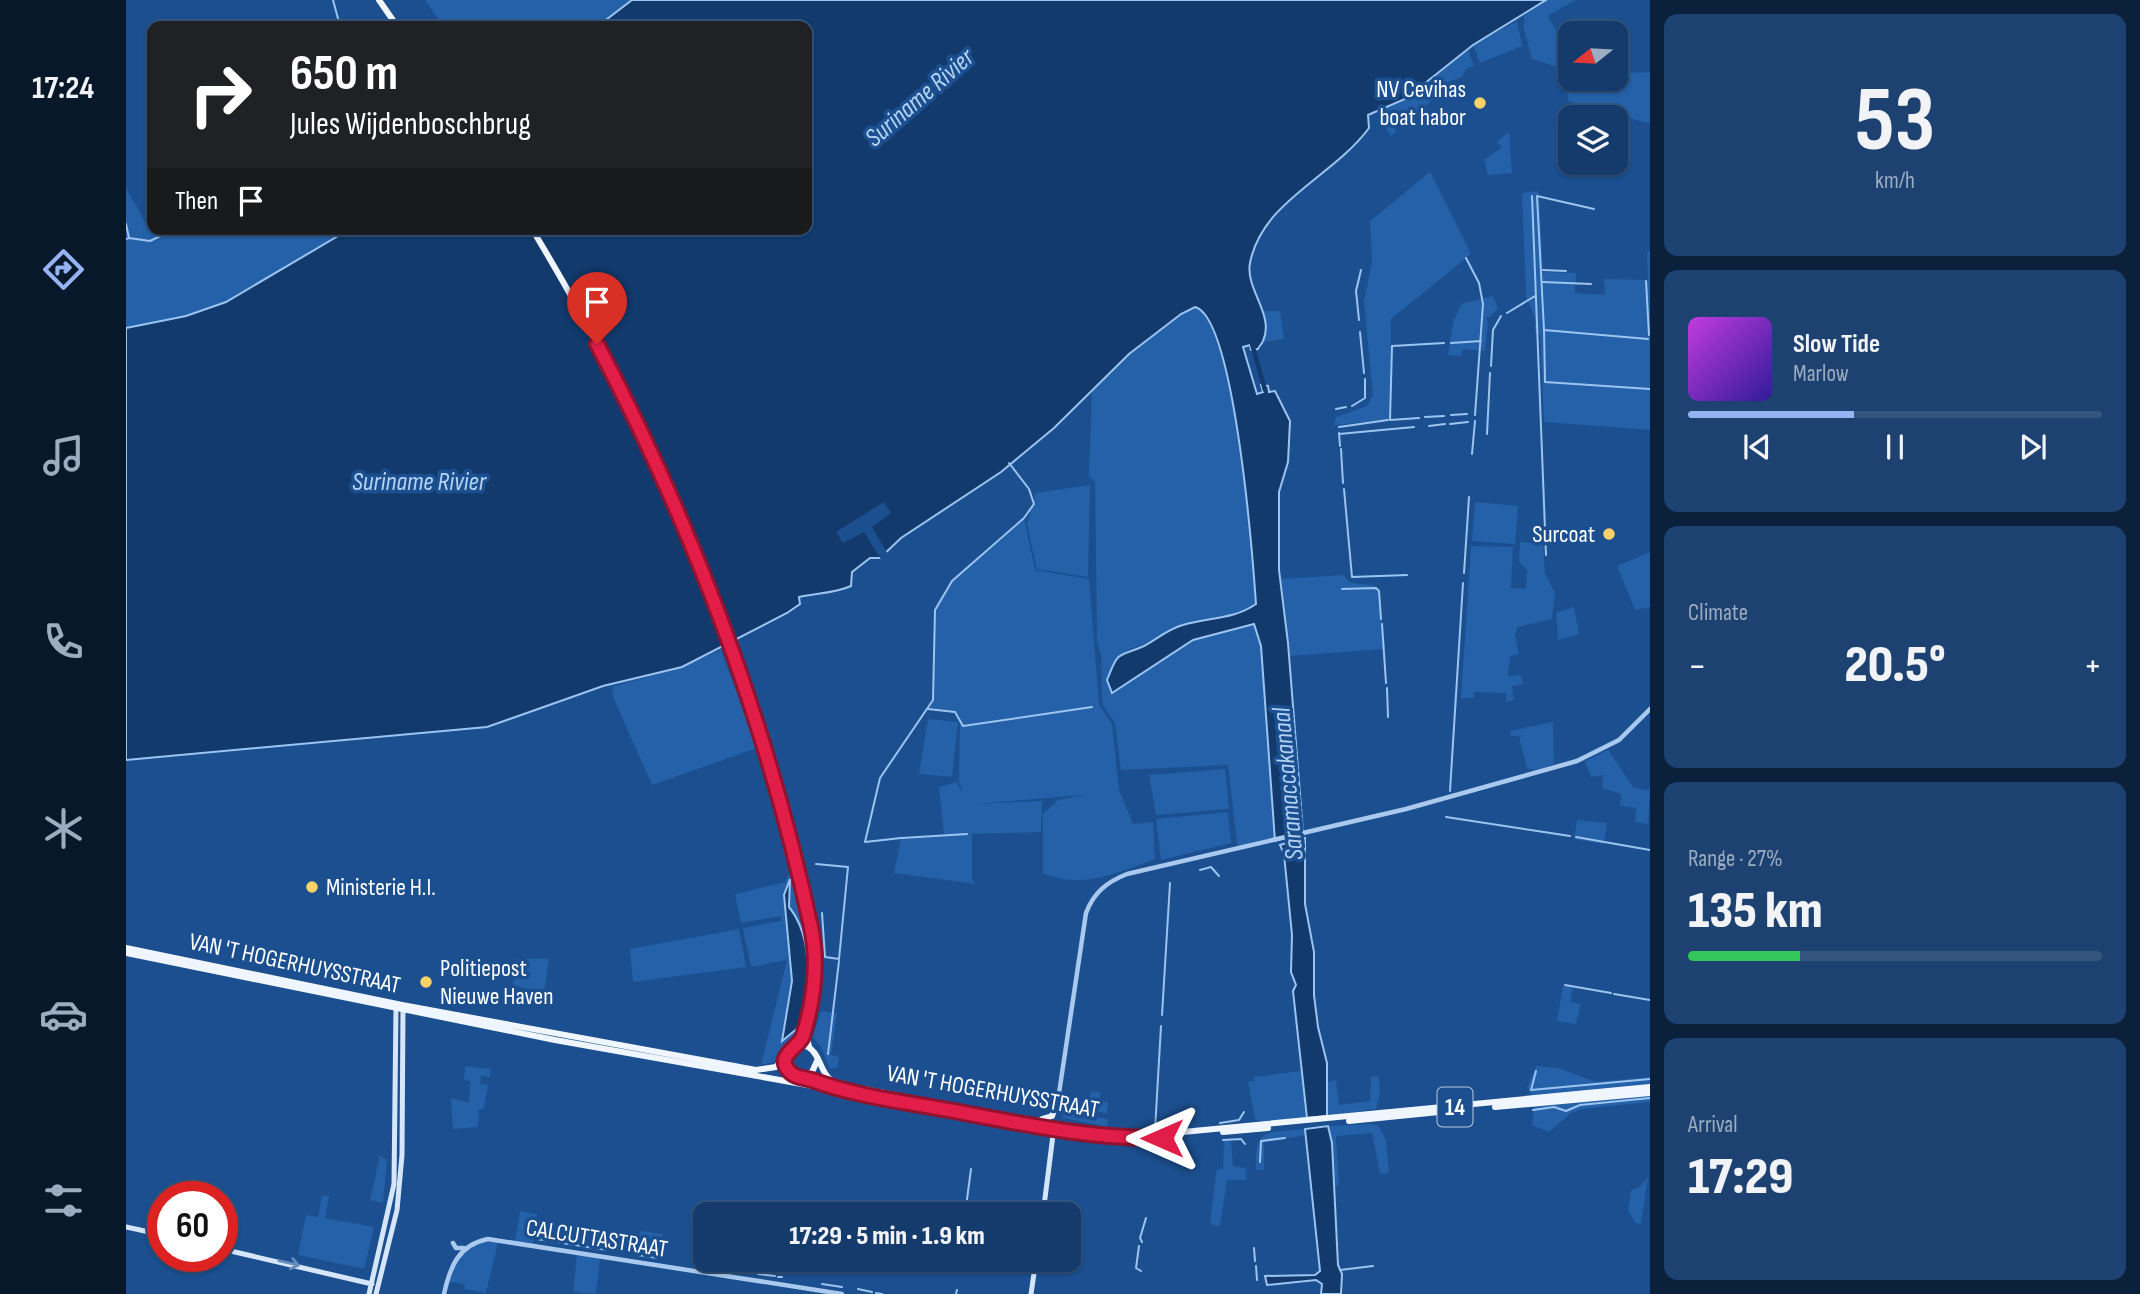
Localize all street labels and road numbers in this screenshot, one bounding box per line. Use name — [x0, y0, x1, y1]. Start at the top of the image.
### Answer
street label: VAN 'T HOGERHUYSSTRAAT — [187, 927, 403, 1000]
street label: VAN 'T HOGERHUYSSTRAAT — [884, 1059, 1102, 1124]
road number: 14 — [1438, 1088, 1472, 1126]
street label: CALCUTTASTRAAT — [524, 1213, 670, 1264]

